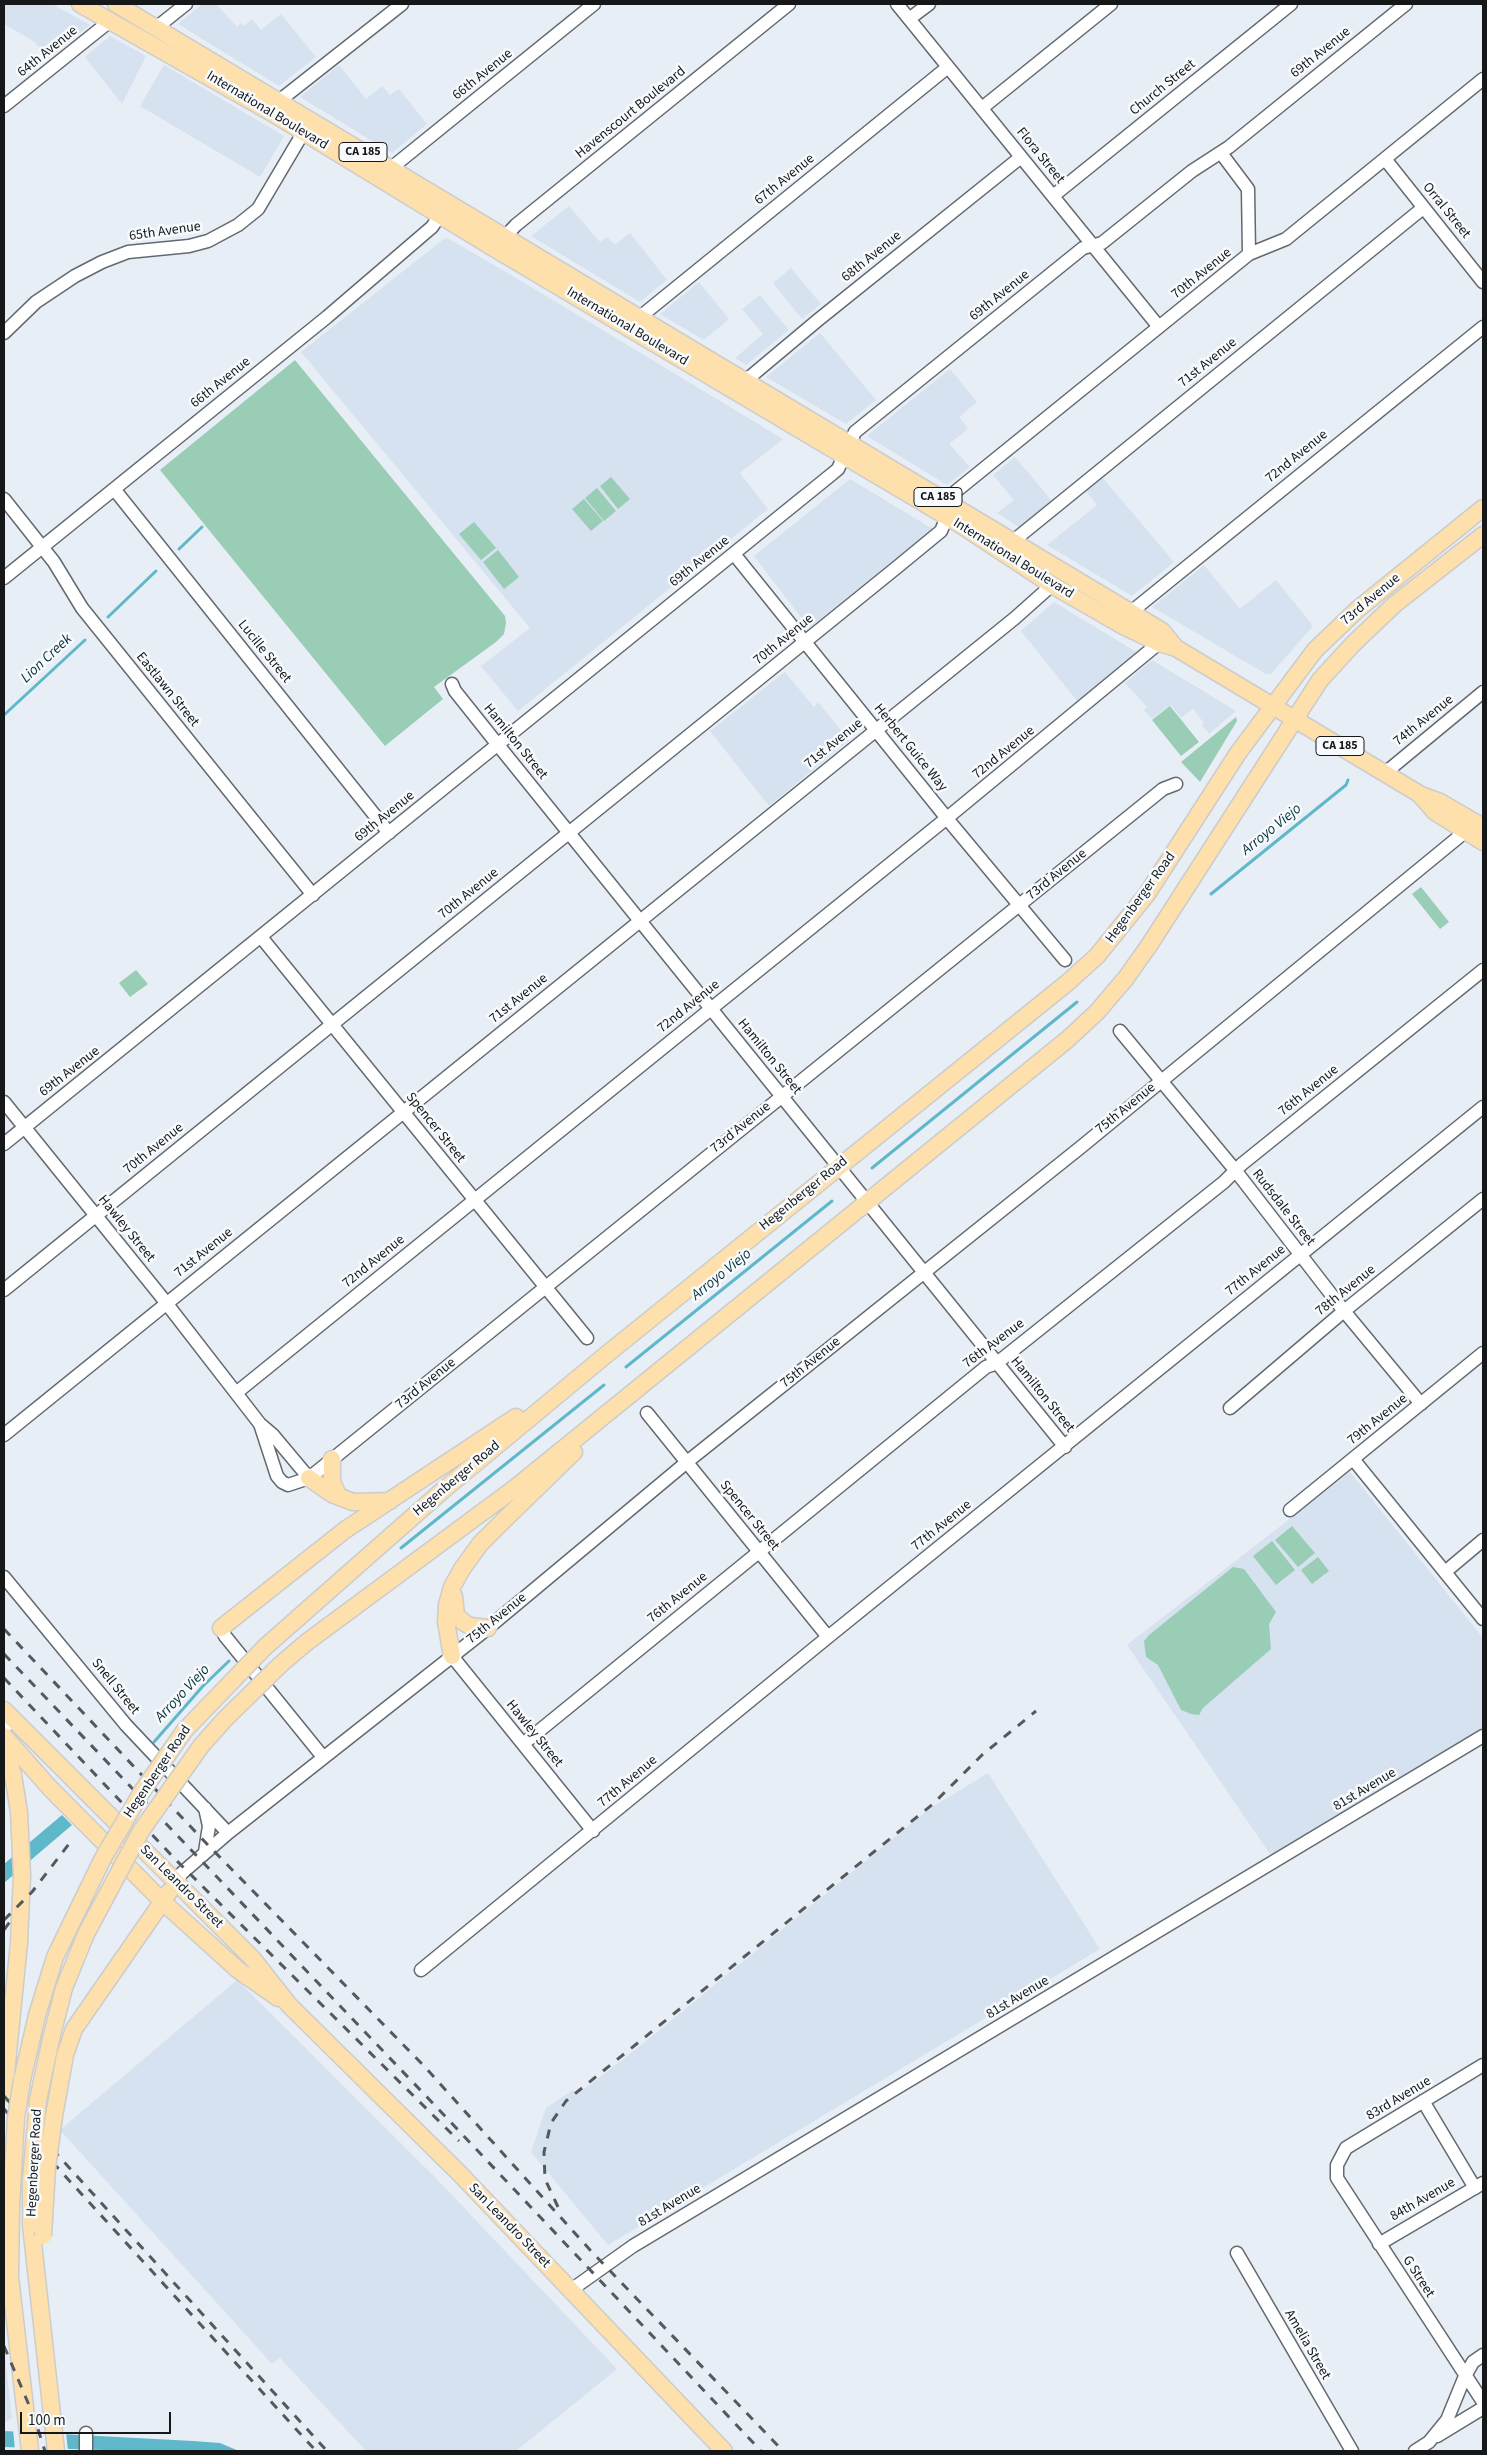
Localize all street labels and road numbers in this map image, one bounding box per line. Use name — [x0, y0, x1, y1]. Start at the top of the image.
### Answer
street label: 64th Avenue — [15, 23, 81, 81]
street label: 69th Avenue — [1288, 24, 1354, 82]
street label: 66th Avenue — [450, 46, 516, 104]
street label: Church Street — [1127, 56, 1199, 120]
street label: Havenscourt Boulevard — [573, 63, 689, 163]
street label: International Boulevard — [203, 68, 331, 154]
street label: Flora Street — [1012, 124, 1068, 188]
road number: CA 185 — [339, 142, 387, 162]
street label: 67th Avenue — [752, 151, 818, 209]
street label: Orral Street — [1418, 180, 1474, 242]
street label: 65th Avenue — [128, 219, 202, 245]
street label: 68th Avenue — [839, 228, 905, 286]
street label: 70th Avenue — [1169, 245, 1235, 303]
street label: 69th Avenue — [967, 267, 1033, 325]
street label: International Boulevard — [563, 284, 691, 370]
street label: 71st Avenue — [1175, 334, 1241, 392]
street label: 66th Avenue — [188, 354, 254, 412]
street label: 72nd Avenue — [1262, 427, 1332, 487]
road number: CA 185 — [914, 488, 962, 507]
street label: International Boulevard — [950, 515, 1076, 603]
street label: 69th Avenue — [667, 533, 733, 591]
street label: 73rd Avenue — [1338, 570, 1404, 630]
street label: 70th Avenue — [751, 611, 817, 669]
street label: Lucille Street — [234, 617, 294, 687]
street label: Eastlawn Street — [132, 649, 202, 731]
street label: 74th Avenue — [1391, 692, 1457, 750]
street label: Hamilton Street — [479, 701, 551, 783]
street label: Herbert Guice Way — [870, 701, 950, 795]
street label: 71st Avenue — [801, 715, 867, 773]
street label: 72nd Avenue — [969, 723, 1039, 783]
road number: CA 185 — [1316, 736, 1364, 756]
street label: 69th Avenue — [352, 788, 418, 846]
street label: 73rd Avenue — [1024, 846, 1090, 904]
street label: Hegenberger Road — [1102, 849, 1180, 947]
street label: 70th Avenue — [436, 865, 502, 923]
street label: 71st Avenue — [486, 970, 552, 1028]
street label: 72nd Avenue — [654, 977, 724, 1037]
street label: Hamilton Street — [733, 1016, 805, 1098]
street label: 69th Avenue — [36, 1043, 104, 1101]
street label: 76th Avenue — [1276, 1062, 1342, 1120]
street label: 75th Avenue — [1093, 1080, 1159, 1138]
street label: Spencer Street — [402, 1089, 468, 1167]
street label: 73rd Avenue — [708, 1099, 774, 1157]
street label: 70th Avenue — [121, 1120, 187, 1178]
street label: Hegenberger Road — [757, 1153, 851, 1235]
street label: Rudsdale Street — [1248, 1166, 1318, 1250]
street label: Hawley Street — [94, 1192, 158, 1266]
street label: 71st Avenue — [171, 1224, 237, 1282]
street label: 72nd Avenue — [339, 1232, 409, 1292]
street label: 77th Avenue — [1223, 1242, 1289, 1300]
street label: 78th Avenue — [1313, 1262, 1379, 1320]
street label: 76th Avenue — [960, 1316, 1028, 1372]
street label: 75th Avenue — [778, 1334, 844, 1392]
street label: Hamilton Street — [1006, 1354, 1078, 1436]
street label: 73rd Avenue — [393, 1355, 459, 1413]
street label: 79th Avenue — [1345, 1391, 1411, 1449]
street label: Hegenberger Road — [410, 1438, 504, 1520]
street label: Spencer Street — [716, 1477, 782, 1555]
street label: 77th Avenue — [909, 1497, 975, 1555]
street label: 76th Avenue — [645, 1569, 711, 1627]
street label: 75th Avenue — [464, 1590, 530, 1648]
street label: Snell Street — [87, 1656, 143, 1718]
street label: Hawley Street — [502, 1697, 566, 1771]
street label: Hegenberger Road — [121, 1722, 195, 1822]
street label: 77th Avenue — [595, 1752, 661, 1812]
street label: 81st Avenue — [1331, 1765, 1399, 1815]
street label: San Leandro Street — [136, 1842, 226, 1932]
street label: 81st Avenue — [984, 1973, 1052, 2023]
street label: 83rd Avenue — [1364, 2073, 1434, 2125]
street label: Hegenberger Road — [24, 2108, 46, 2218]
street label: 84th Avenue — [1388, 2175, 1458, 2225]
street label: San Leandro Street — [464, 2180, 554, 2272]
street label: 81st Avenue — [636, 2181, 704, 2231]
street label: G Street — [1398, 2253, 1438, 2301]
street label: Amelia Street — [1280, 2307, 1334, 2383]

